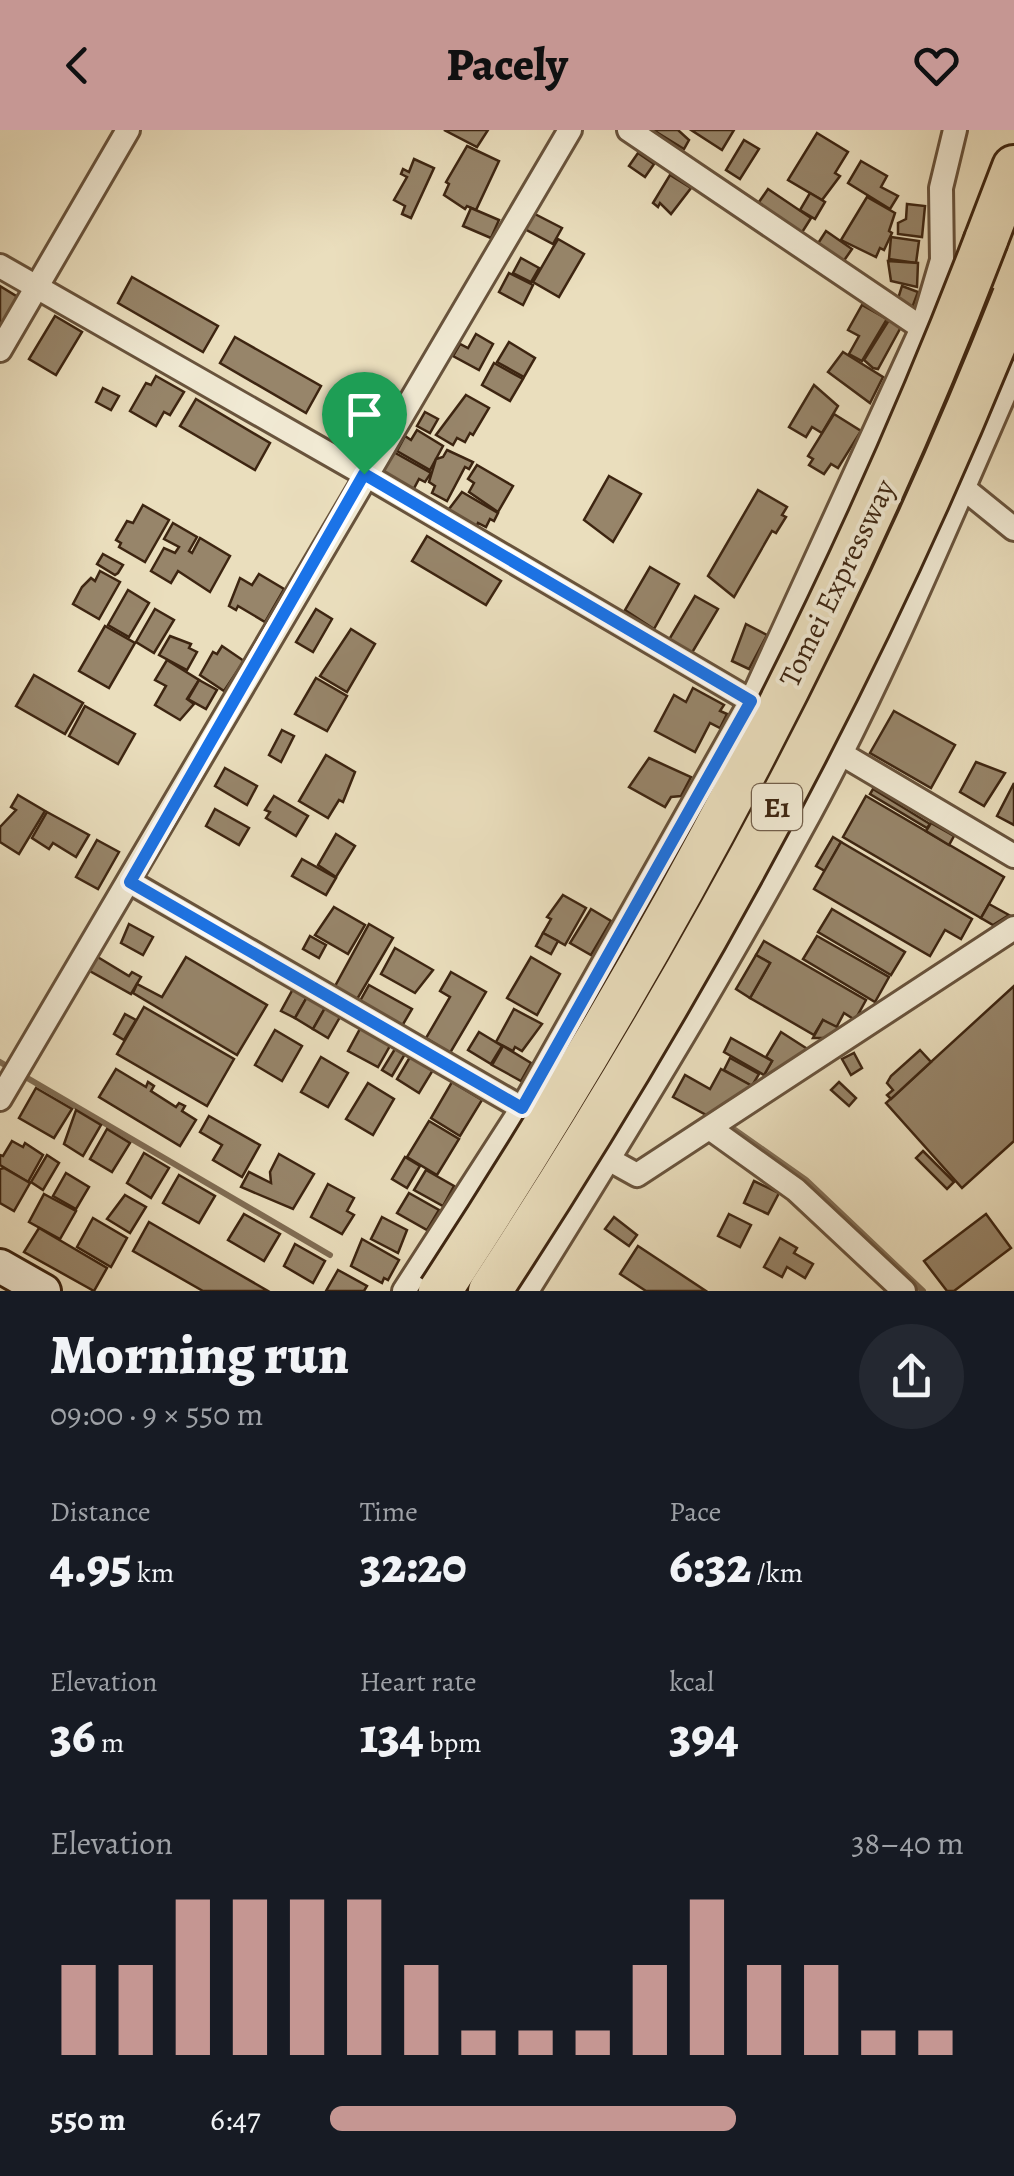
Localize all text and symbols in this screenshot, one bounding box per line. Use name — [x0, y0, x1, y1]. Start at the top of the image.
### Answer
text: Pacely — [446, 34, 568, 96]
icon: back — [50, 38, 105, 93]
icon: heart — [909, 38, 964, 93]
pin — [322, 372, 407, 475]
icon: arrive — [337, 387, 392, 442]
street label: Tomei Expressway — [769, 472, 905, 693]
road number: E1 — [752, 784, 802, 830]
text: Morning run — [50, 1317, 349, 1392]
button: share — [859, 1324, 964, 1429]
text: 09:00 · 9 × 550 m — [50, 1392, 263, 1436]
text: Distance — [50, 1493, 150, 1531]
text: Time — [360, 1493, 418, 1531]
text: Pace — [669, 1493, 721, 1531]
text: 4.95 — [50, 1531, 132, 1599]
text: 32:20 — [360, 1531, 467, 1599]
text: 6:32 — [669, 1531, 751, 1599]
text: km — [132, 1554, 174, 1592]
text: /km — [751, 1554, 803, 1592]
text: Elevation — [50, 1663, 157, 1701]
text: Heart rate — [360, 1663, 477, 1701]
text: kcal — [669, 1663, 714, 1701]
text: 36 — [50, 1701, 95, 1769]
text: 134 — [360, 1701, 424, 1769]
text: 394 — [669, 1701, 739, 1769]
text: m — [95, 1724, 124, 1762]
text: bpm — [424, 1724, 482, 1762]
text: Elevation — [50, 1821, 173, 1865]
text: 38–40 m — [851, 1821, 964, 1865]
text: 550 m — [50, 2097, 126, 2141]
text: 6:47 — [210, 2097, 260, 2141]

